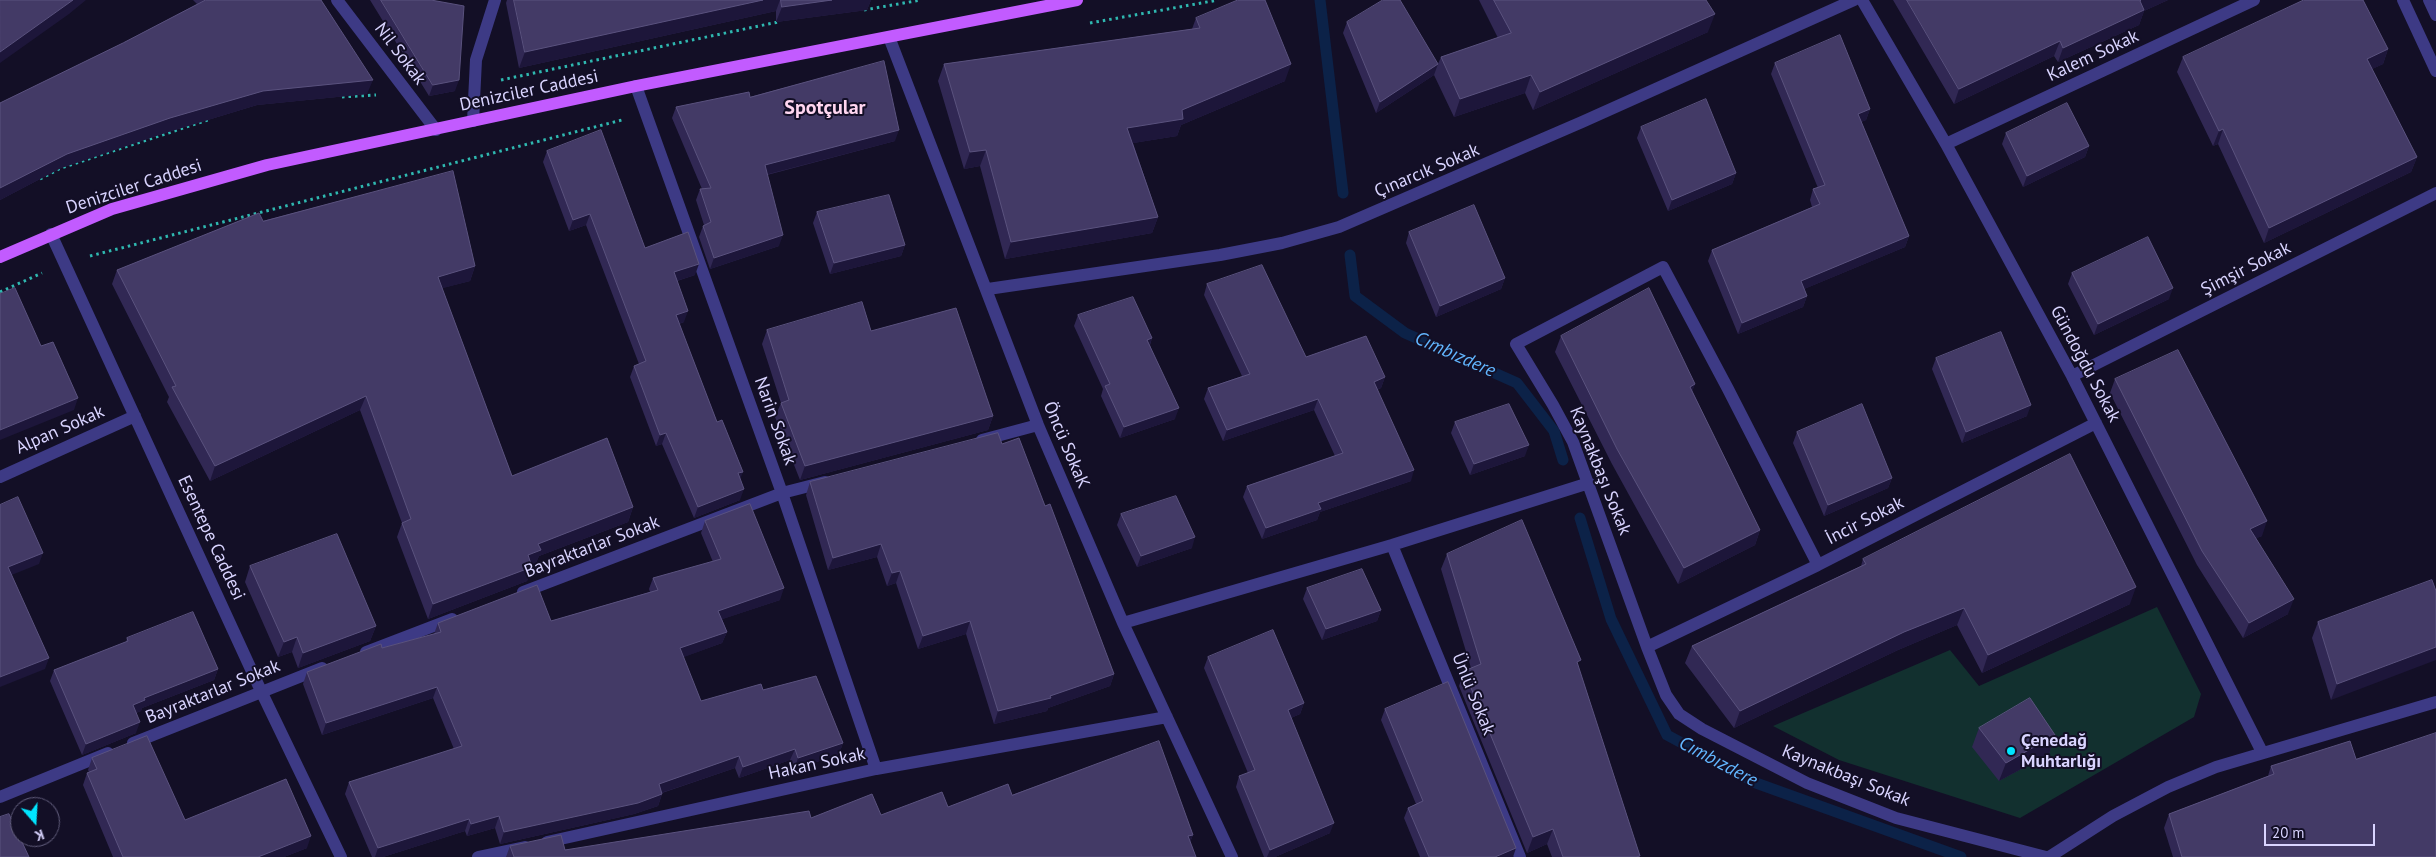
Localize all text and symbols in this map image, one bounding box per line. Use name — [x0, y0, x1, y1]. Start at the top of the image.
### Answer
street label: Nil Sokak — [370, 19, 430, 89]
street label: Kalem Sokak — [2044, 25, 2142, 87]
street label: Denizciler Caddesi — [458, 66, 600, 116]
district label: Spotçular — [784, 96, 866, 120]
street label: Çınarcık Sokak — [1371, 139, 1483, 203]
street label: Denizciler Caddesi — [63, 155, 205, 219]
street label: Şimşir Sokak — [2198, 237, 2294, 301]
street label: Gündoğdu Sokak — [2045, 302, 2125, 426]
water label: Cımbızdere — [1411, 327, 1499, 383]
street label: Narin Sokak — [749, 374, 801, 468]
street label: Öncü SokaK — [1038, 398, 1094, 492]
street label: Alpan Sokak — [12, 401, 108, 459]
street label: Kaynakbaşı Sokak — [1564, 404, 1636, 538]
street label: Esentepe Caddesi — [173, 472, 249, 604]
street label: İncir Sokak — [1823, 492, 1907, 550]
street label: Bayraktarlar Sokak — [521, 511, 663, 583]
street label: Ünlü Sokak — [1447, 650, 1499, 738]
street label: Bayraktarlar Sokak — [143, 655, 283, 729]
place label: Çenedağ Muhtarlığı — [2021, 730, 2101, 772]
water label: Cımbızdere — [1675, 732, 1761, 792]
street label: Kaynakbaşı Sokak — [1779, 740, 1913, 812]
street label: Hakan Sokak — [767, 743, 867, 785]
marker: Çenedağ Muhtarlığı — [2005, 745, 2017, 757]
north arrow — [10, 797, 60, 847]
scale bar — [2266, 814, 2377, 846]
text: 20 m — [2272, 823, 2305, 842]
text: K — [33, 825, 47, 845]

